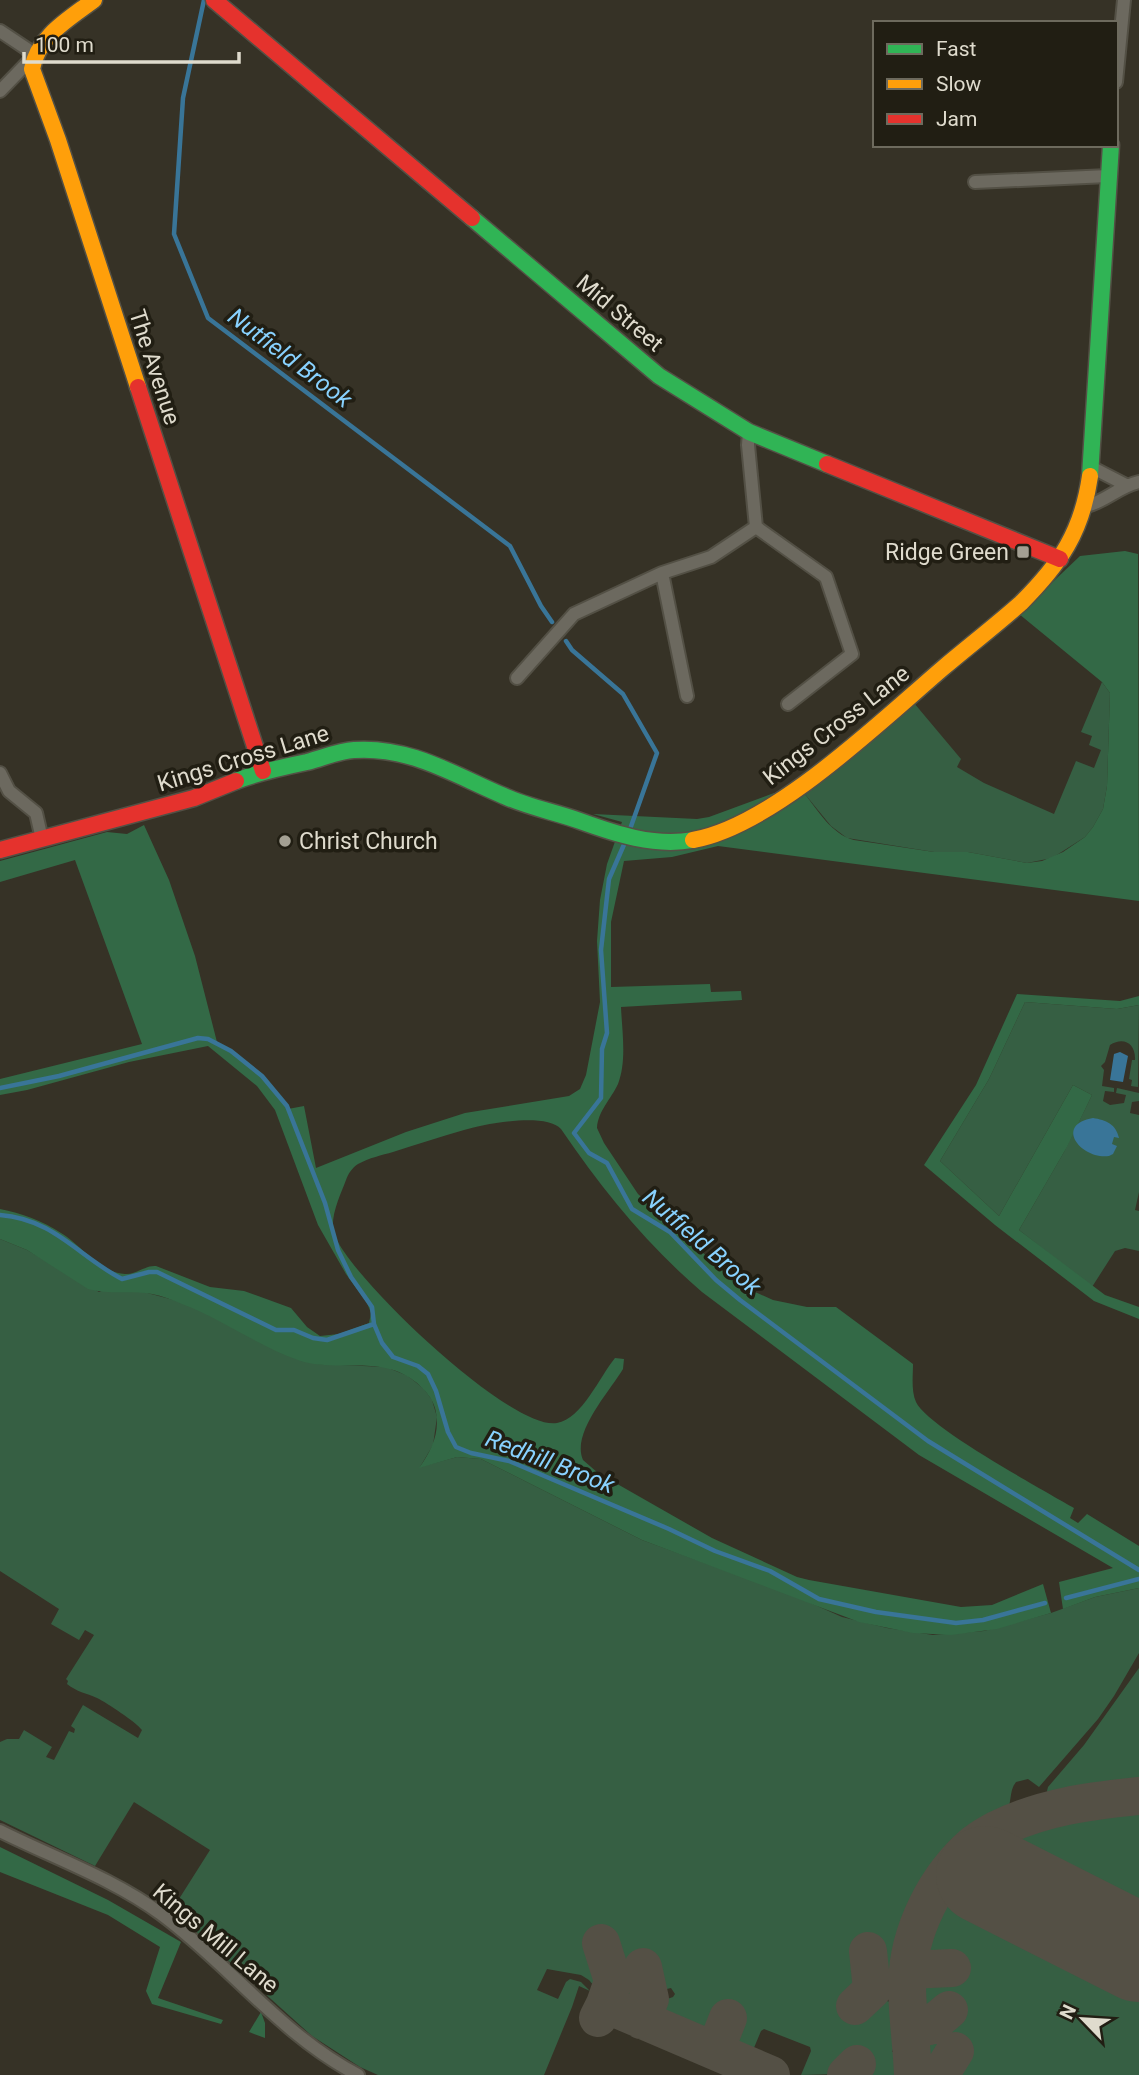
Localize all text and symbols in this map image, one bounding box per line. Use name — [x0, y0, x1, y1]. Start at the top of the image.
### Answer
scale bar — [24, 21, 240, 65]
legend — [873, 21, 1118, 147]
text: 100 m — [35, 33, 94, 57]
text: Fast — [936, 37, 977, 61]
text: Slow — [936, 72, 982, 96]
text: Jam — [936, 107, 977, 131]
street label: Mid Street — [571, 269, 669, 357]
water label: Nutfield Brook — [223, 302, 358, 414]
street label: The Avenue — [123, 306, 186, 428]
place label: Ridge Green — [885, 539, 1009, 566]
marker: Ridge Green — [1015, 544, 1031, 560]
street label: Kings Cross Lane — [758, 660, 915, 791]
street label: Kings Cross Lane — [154, 720, 332, 797]
place label: Christ Church — [299, 828, 438, 855]
marker: Christ Church — [277, 833, 293, 849]
water label: Nutfield Brook — [637, 1183, 768, 1302]
water label: Redhill Brook — [481, 1425, 620, 1500]
street label: Kings Mill Lane — [147, 1878, 284, 1999]
north arrow — [1048, 1984, 1118, 2054]
text: N — [1055, 2001, 1081, 2023]

